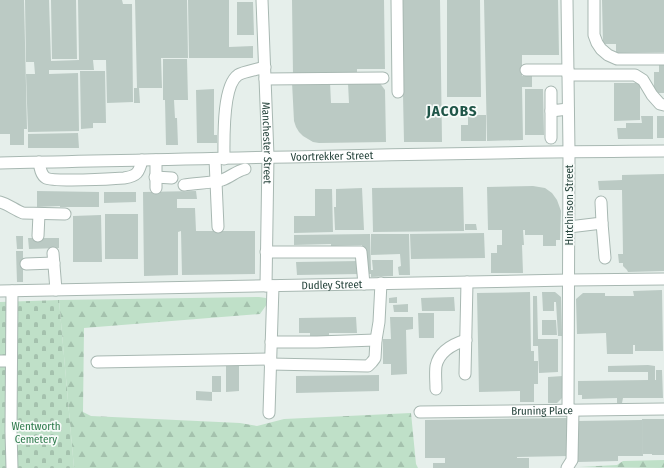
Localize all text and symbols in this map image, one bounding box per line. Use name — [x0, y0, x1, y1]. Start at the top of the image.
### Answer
street label: Manchester Street — [259, 102, 275, 184]
district label: JACOBS — [425, 102, 478, 120]
street label: Voortrekker Street — [291, 149, 374, 163]
street label: Hutchinson Street — [563, 164, 576, 245]
street label: Dudley Street — [301, 277, 363, 292]
street label: Bruning Place — [511, 404, 573, 417]
park label: Wentworth Cemetery — [11, 420, 61, 446]

